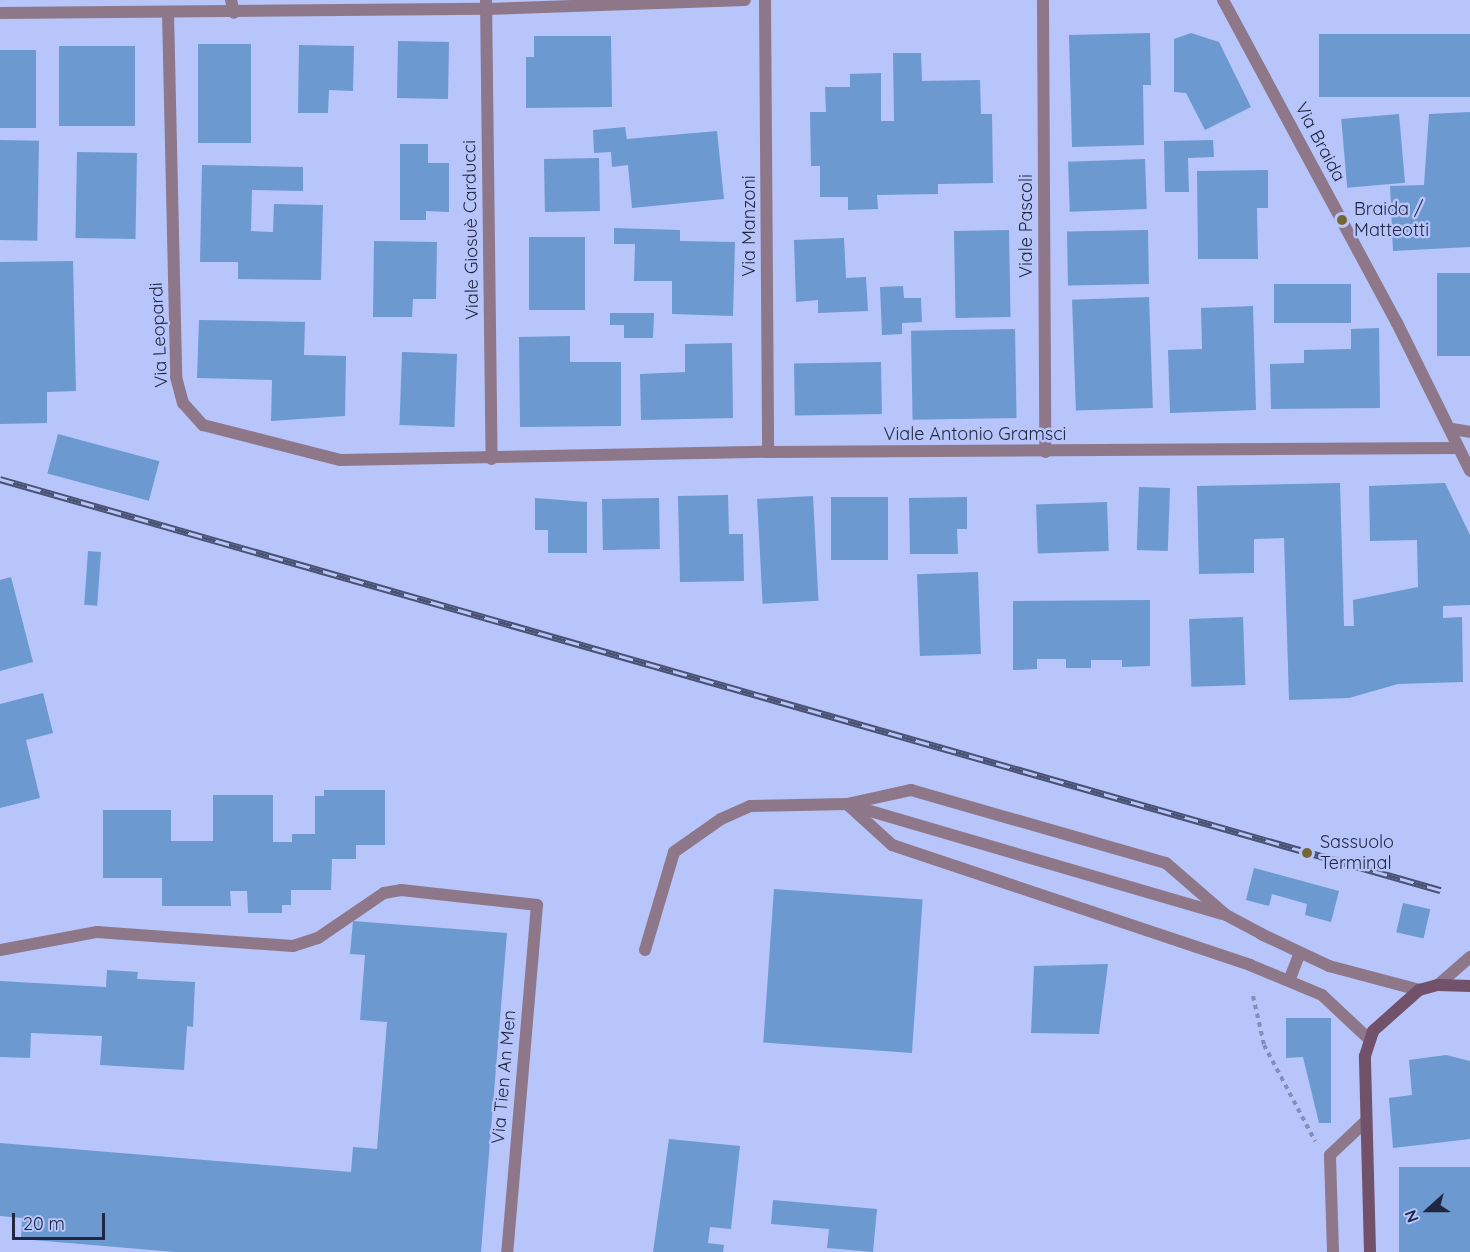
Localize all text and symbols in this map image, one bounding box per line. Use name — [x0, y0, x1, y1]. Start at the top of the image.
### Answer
street label: Via Braida — [1290, 99, 1350, 185]
street label: Viale Giosuè Carducci — [459, 140, 483, 320]
street label: Viale Pascoli — [1015, 174, 1037, 278]
street label: Via Manzoni — [738, 175, 760, 277]
place label: Braida / Matteotti — [1354, 199, 1429, 242]
marker: Braida / Matteotti — [1335, 213, 1349, 227]
street label: Via Leopardi — [145, 282, 173, 388]
street label: Viale Antonio Gramsci — [884, 423, 1066, 445]
place label: Sassuolo Terminal — [1320, 832, 1394, 874]
marker: Sassuolo Terminal — [1298, 844, 1316, 862]
street label: Via Tien An Men — [487, 1009, 521, 1145]
north arrow — [1398, 1180, 1458, 1240]
scale bar — [15, 1201, 108, 1239]
text: N — [1400, 1207, 1423, 1226]
text: 20 m — [23, 1212, 65, 1235]

